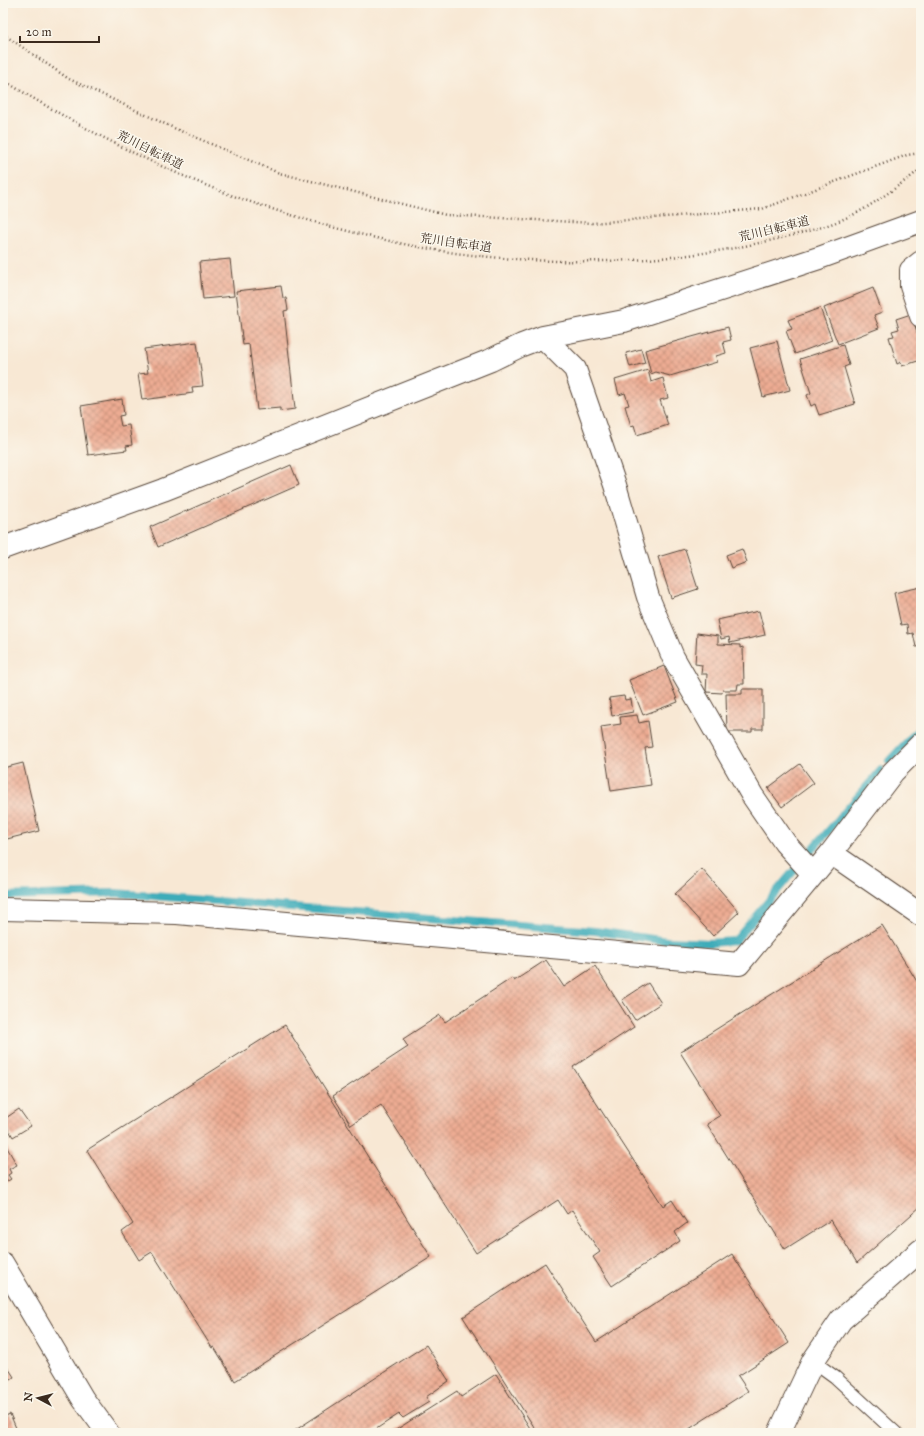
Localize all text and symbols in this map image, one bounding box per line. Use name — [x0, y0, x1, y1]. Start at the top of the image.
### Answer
scale bar — [20, 18, 99, 44]
text: 20 m — [26, 25, 52, 39]
street label: 荒川自転車道 — [115, 128, 185, 172]
street label: 荒川自転車道 — [737, 213, 811, 245]
street label: 荒川自転車道 — [419, 231, 493, 255]
north arrow — [18, 1378, 58, 1418]
text: N — [22, 1391, 36, 1402]

